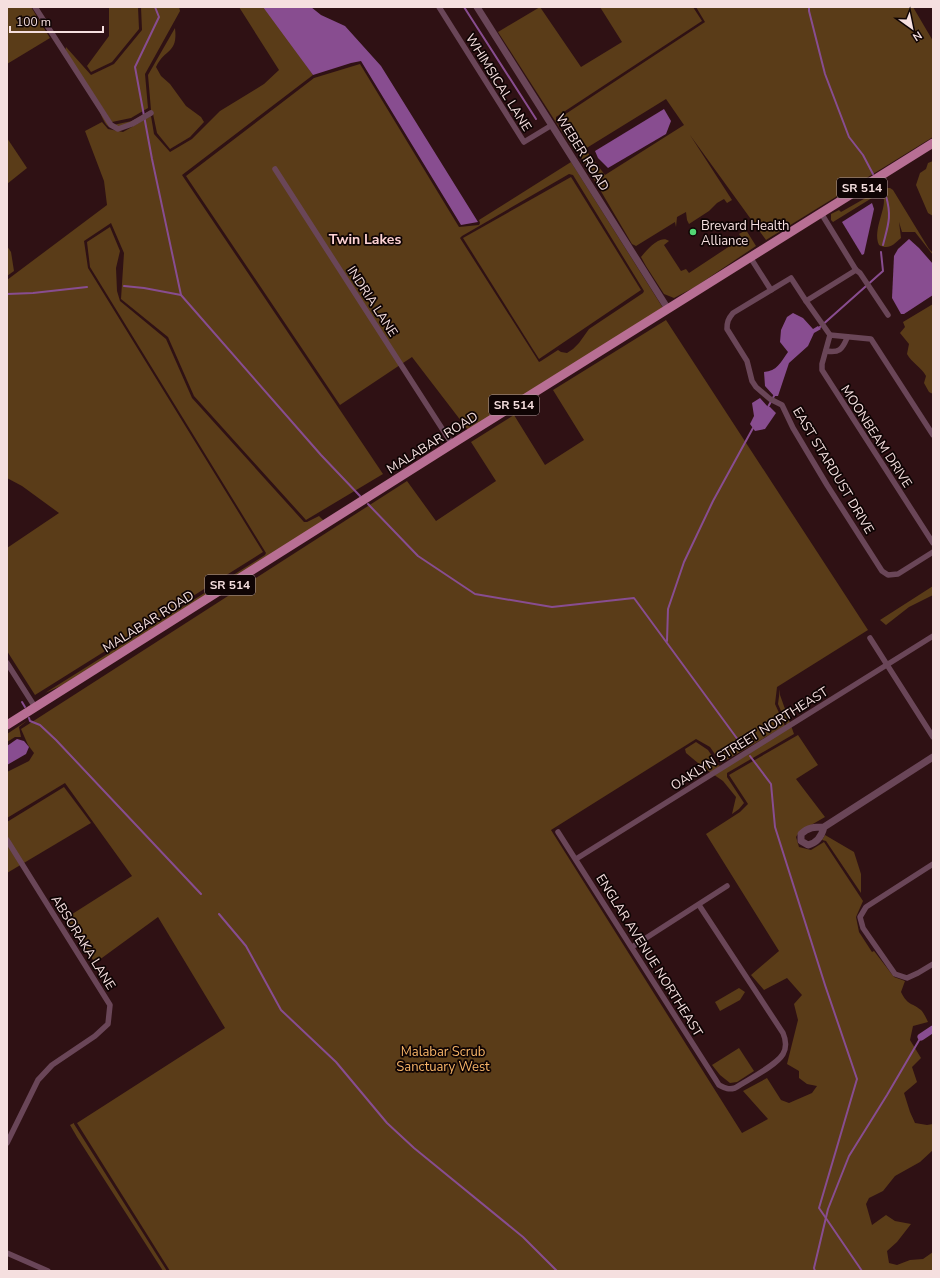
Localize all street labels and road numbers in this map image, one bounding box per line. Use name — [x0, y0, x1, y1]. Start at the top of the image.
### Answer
street label: WHIMSICAL LANE — [461, 30, 535, 135]
street label: WEBER ROAD — [551, 110, 613, 195]
road number: SR 514 — [837, 178, 887, 198]
street label: INDRIA LANE — [343, 263, 402, 340]
street label: MOONBEAM DRIVE — [836, 382, 916, 491]
road number: SR 514 — [489, 395, 539, 415]
street label: EAST STARDUST DRIVE — [788, 404, 878, 537]
street label: MALABAR ROAD — [383, 407, 482, 478]
road number: SR 514 — [205, 575, 255, 595]
street label: MALABAR ROAD — [99, 586, 198, 657]
street label: OAKLYN STREET NORTHEAST — [667, 683, 832, 795]
street label: ENGLAR AVENUE NORTHEAST — [592, 871, 707, 1040]
street label: ABSORAKA LANE — [47, 892, 119, 993]

